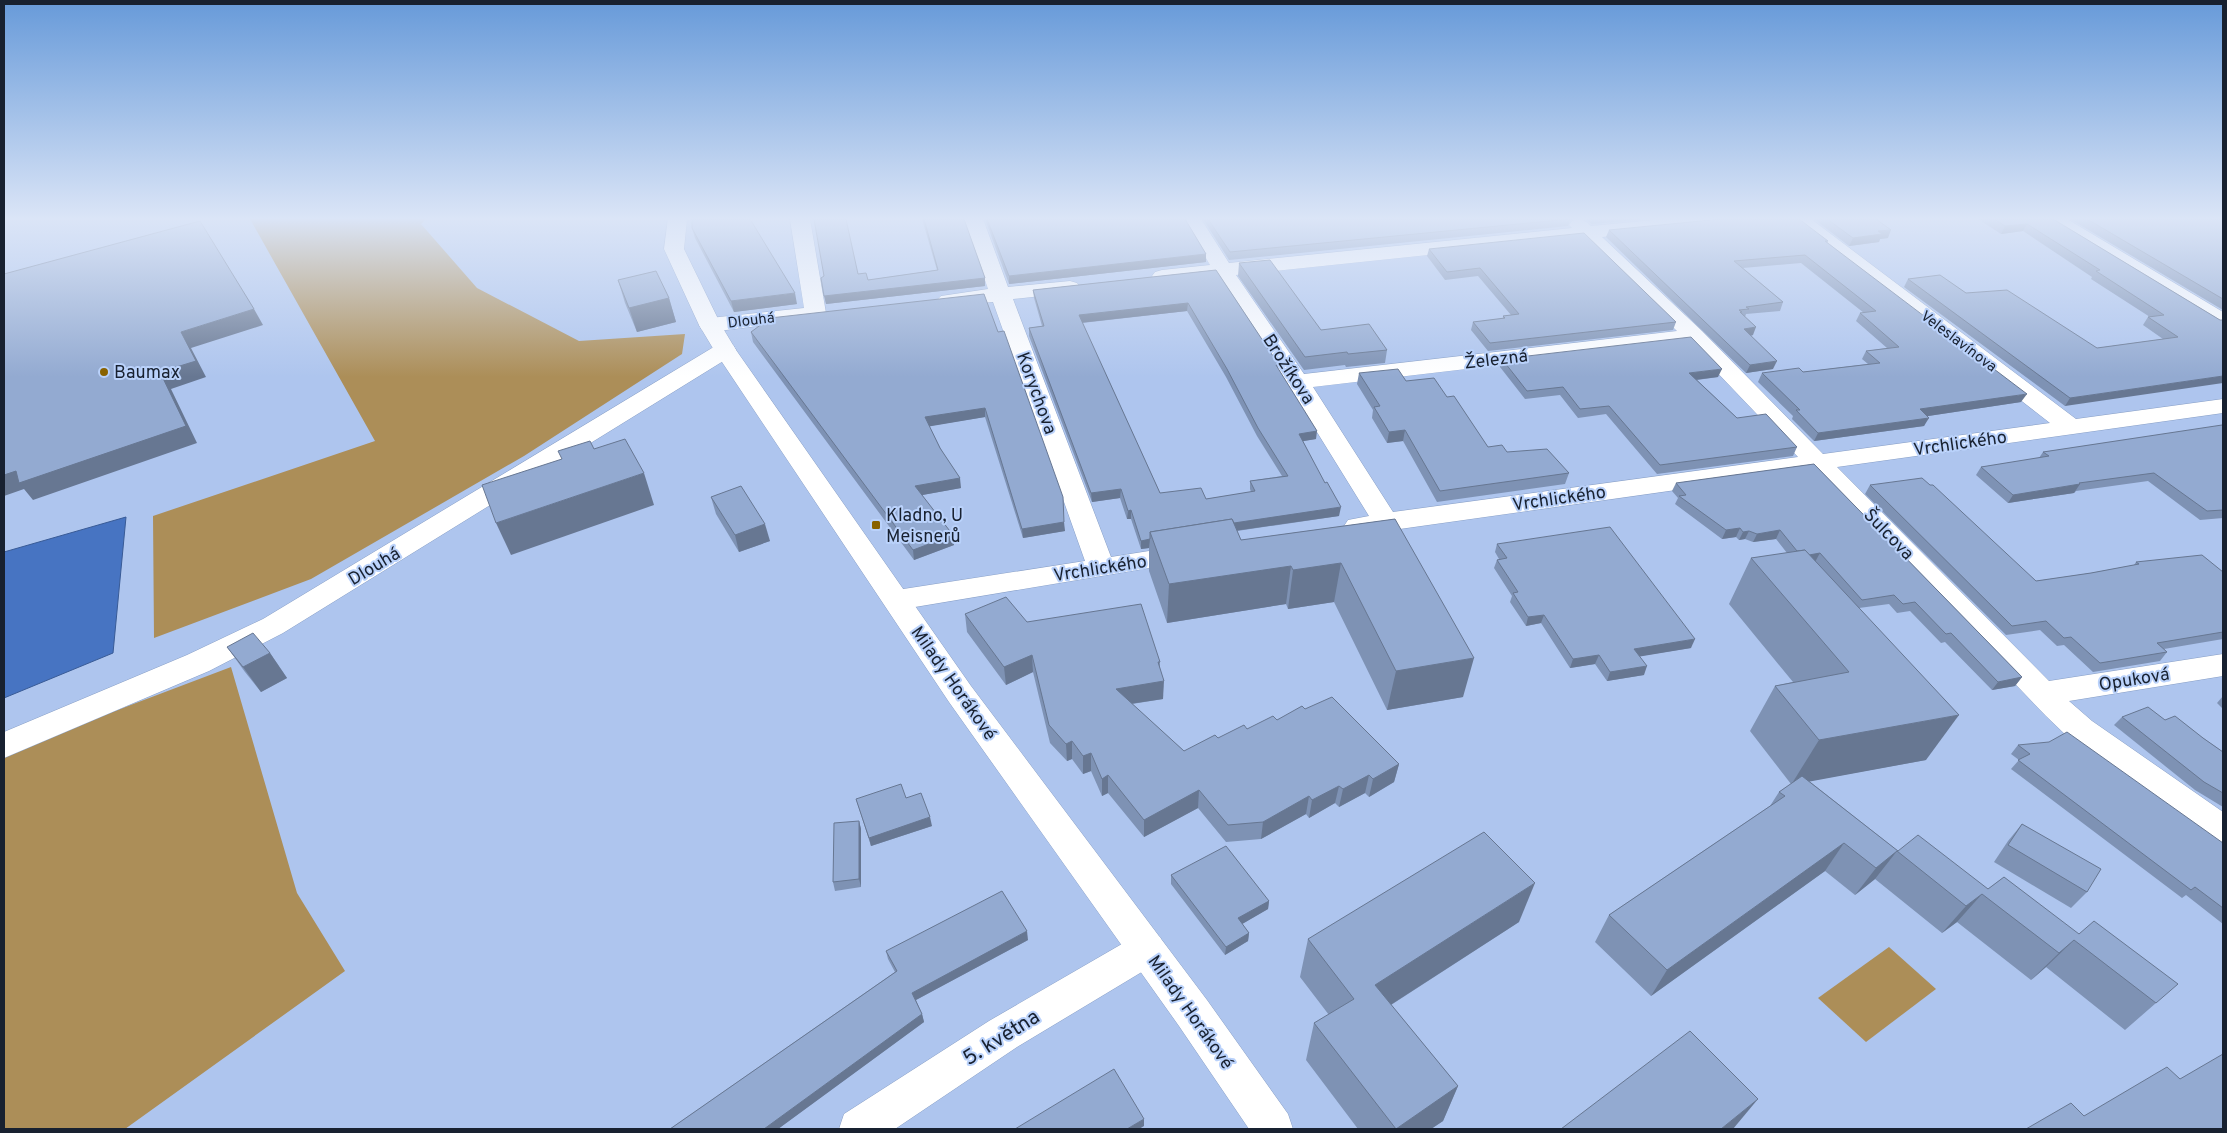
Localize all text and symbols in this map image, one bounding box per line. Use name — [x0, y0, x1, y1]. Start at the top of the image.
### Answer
street label: Veleslavínova — [1916, 307, 2000, 377]
street label: Dlouhá — [727, 309, 776, 334]
street label: Brožíkova — [1257, 330, 1319, 409]
street label: Železná — [1463, 343, 1529, 376]
street label: Korychova — [1010, 349, 1061, 438]
place label: Baumax — [114, 362, 180, 385]
marker: Baumax — [98, 366, 110, 378]
street label: Vrchlického — [1912, 427, 2008, 462]
street label: Vrchlického — [1511, 482, 1607, 517]
street label: Šulcova — [1858, 503, 1920, 566]
place label: Kladno, U Meisnerů — [886, 505, 963, 549]
marker: Kladno, U Meisnerů — [870, 519, 882, 531]
street label: Dlouhá — [345, 543, 405, 592]
street label: Vrchlického — [1052, 551, 1149, 588]
street label: Milady Horákové — [905, 622, 1001, 745]
street label: Opuková — [2097, 664, 2171, 697]
street label: Milady Horákové — [1142, 951, 1238, 1074]
street label: 5. května — [958, 1004, 1045, 1073]

